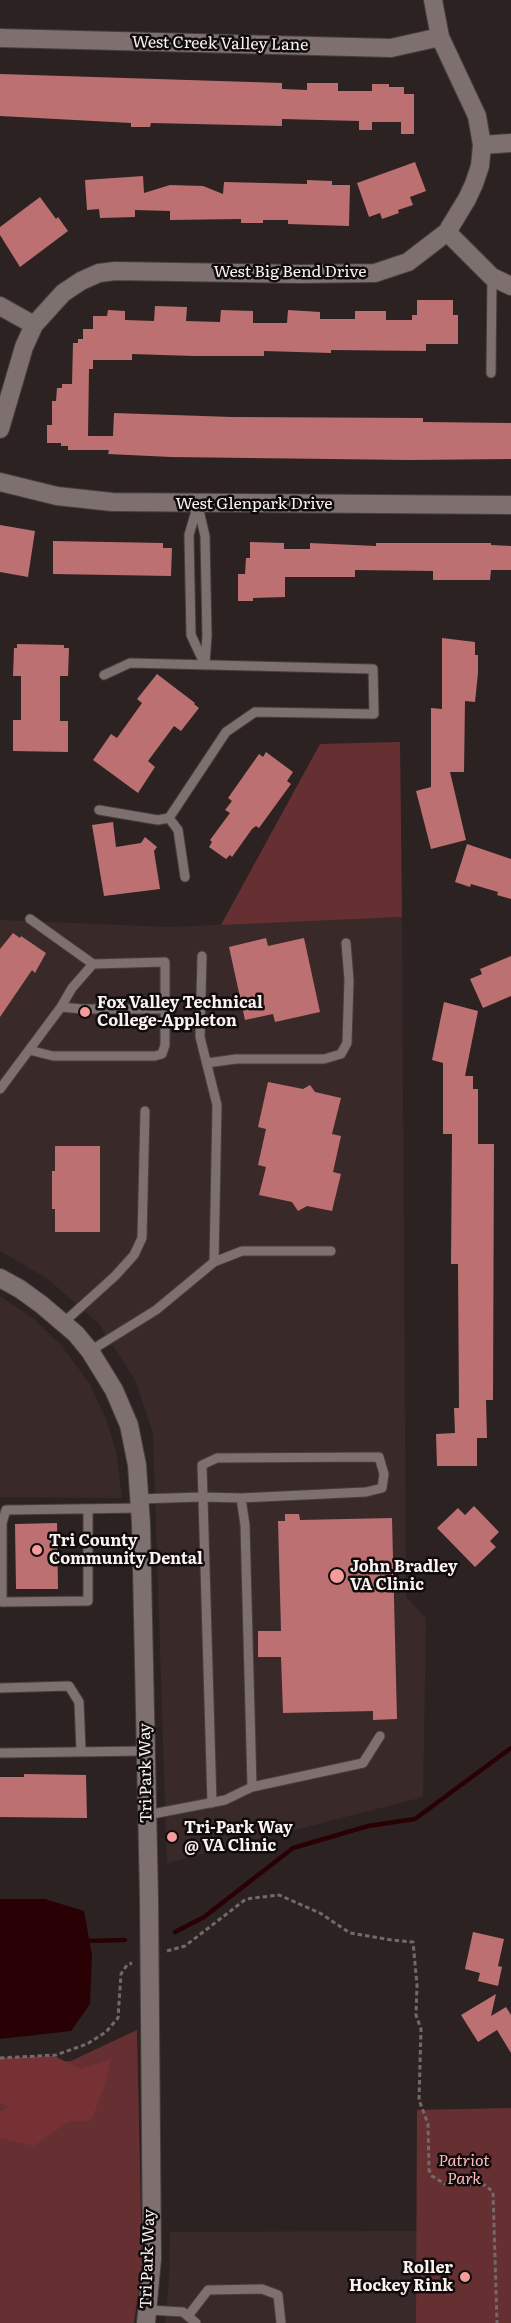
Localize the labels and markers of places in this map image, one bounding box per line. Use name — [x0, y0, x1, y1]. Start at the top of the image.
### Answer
place label: Fox Valley Technical College-Appleton — [97, 993, 263, 1031]
marker: Fox Valley Technical College-Appleton — [78, 1005, 92, 1019]
place label: Tri County Community Dental — [49, 1531, 203, 1569]
marker: Tri County Community Dental — [30, 1543, 44, 1557]
place label: John Bradley VA Clinic — [350, 1557, 457, 1595]
marker: John Bradley VA Clinic — [328, 1567, 346, 1585]
place label: Tri-Park Way @ VA Clinic — [184, 1818, 293, 1856]
marker: Tri-Park Way @ VA Clinic — [165, 1830, 179, 1844]
place label: Roller Hockey Rink — [349, 2258, 453, 2296]
marker: Roller Hockey Rink — [458, 2270, 472, 2284]

